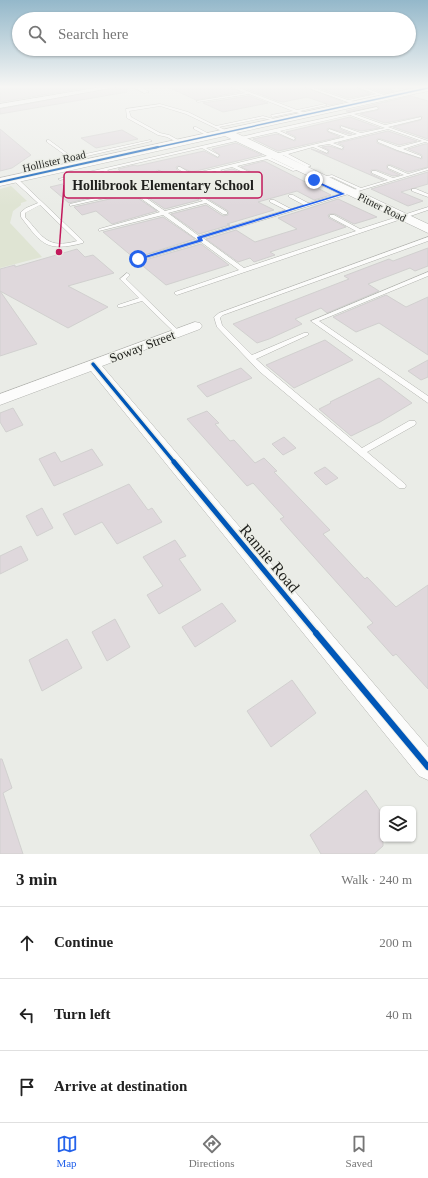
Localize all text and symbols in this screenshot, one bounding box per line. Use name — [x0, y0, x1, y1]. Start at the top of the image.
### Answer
search box — [12, 12, 416, 56]
icon: search — [26, 23, 48, 45]
text: Search here — [58, 26, 128, 42]
street label: Hollister Road — [21, 148, 87, 174]
route end — [305, 171, 323, 189]
callout: Hollibrook Elementary School — [64, 172, 262, 198]
text: Hollibrook Elementary School — [72, 178, 254, 193]
street label: Pitner Road — [356, 190, 409, 224]
route start — [129, 250, 147, 268]
street label: Soway Street — [107, 327, 177, 366]
street label: Rannie Road — [236, 521, 303, 596]
map controls — [380, 806, 416, 842]
button: layers — [380, 806, 416, 842]
text: 3 min — [16, 870, 57, 889]
text: Walk · 240 m — [341, 872, 412, 887]
icon: ahead — [16, 932, 38, 954]
text: Continue — [54, 934, 113, 950]
text: 200 m — [379, 935, 412, 950]
icon: left — [16, 1004, 38, 1026]
text: Turn left — [54, 1006, 111, 1022]
text: 40 m — [386, 1007, 412, 1022]
icon: arrive — [16, 1076, 38, 1098]
text: Arrive at destination — [54, 1078, 187, 1094]
tab: Map — [56, 1133, 78, 1169]
tab: Directions — [189, 1133, 234, 1169]
tab: Saved — [346, 1133, 372, 1169]

